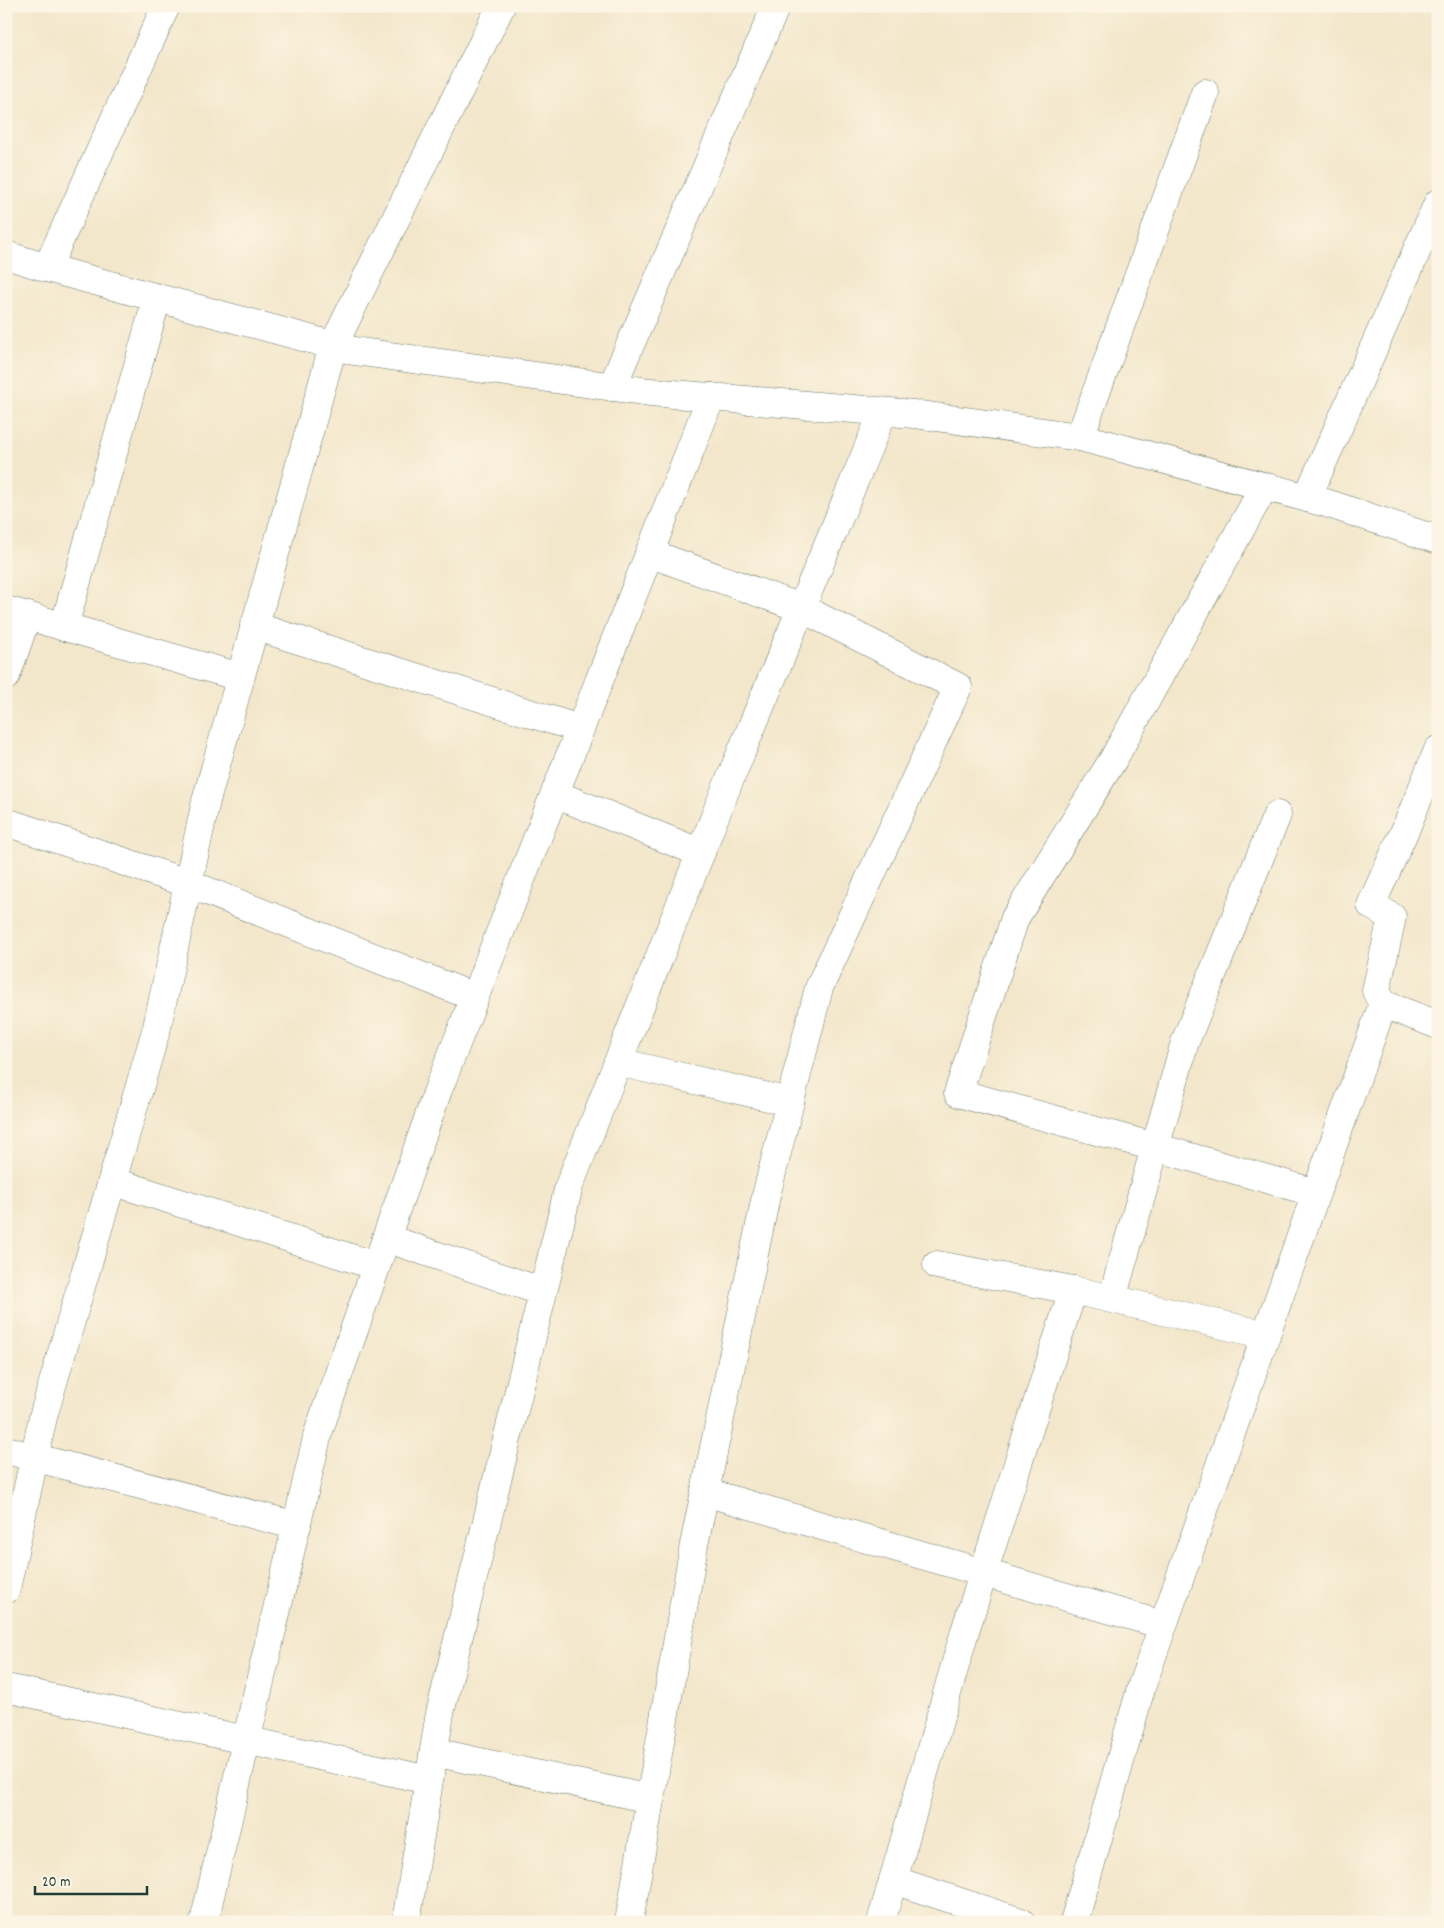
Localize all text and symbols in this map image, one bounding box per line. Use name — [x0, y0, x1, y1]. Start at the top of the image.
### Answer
scale bar — [35, 1863, 148, 1895]
text: 20 m — [42, 1872, 70, 1894]

